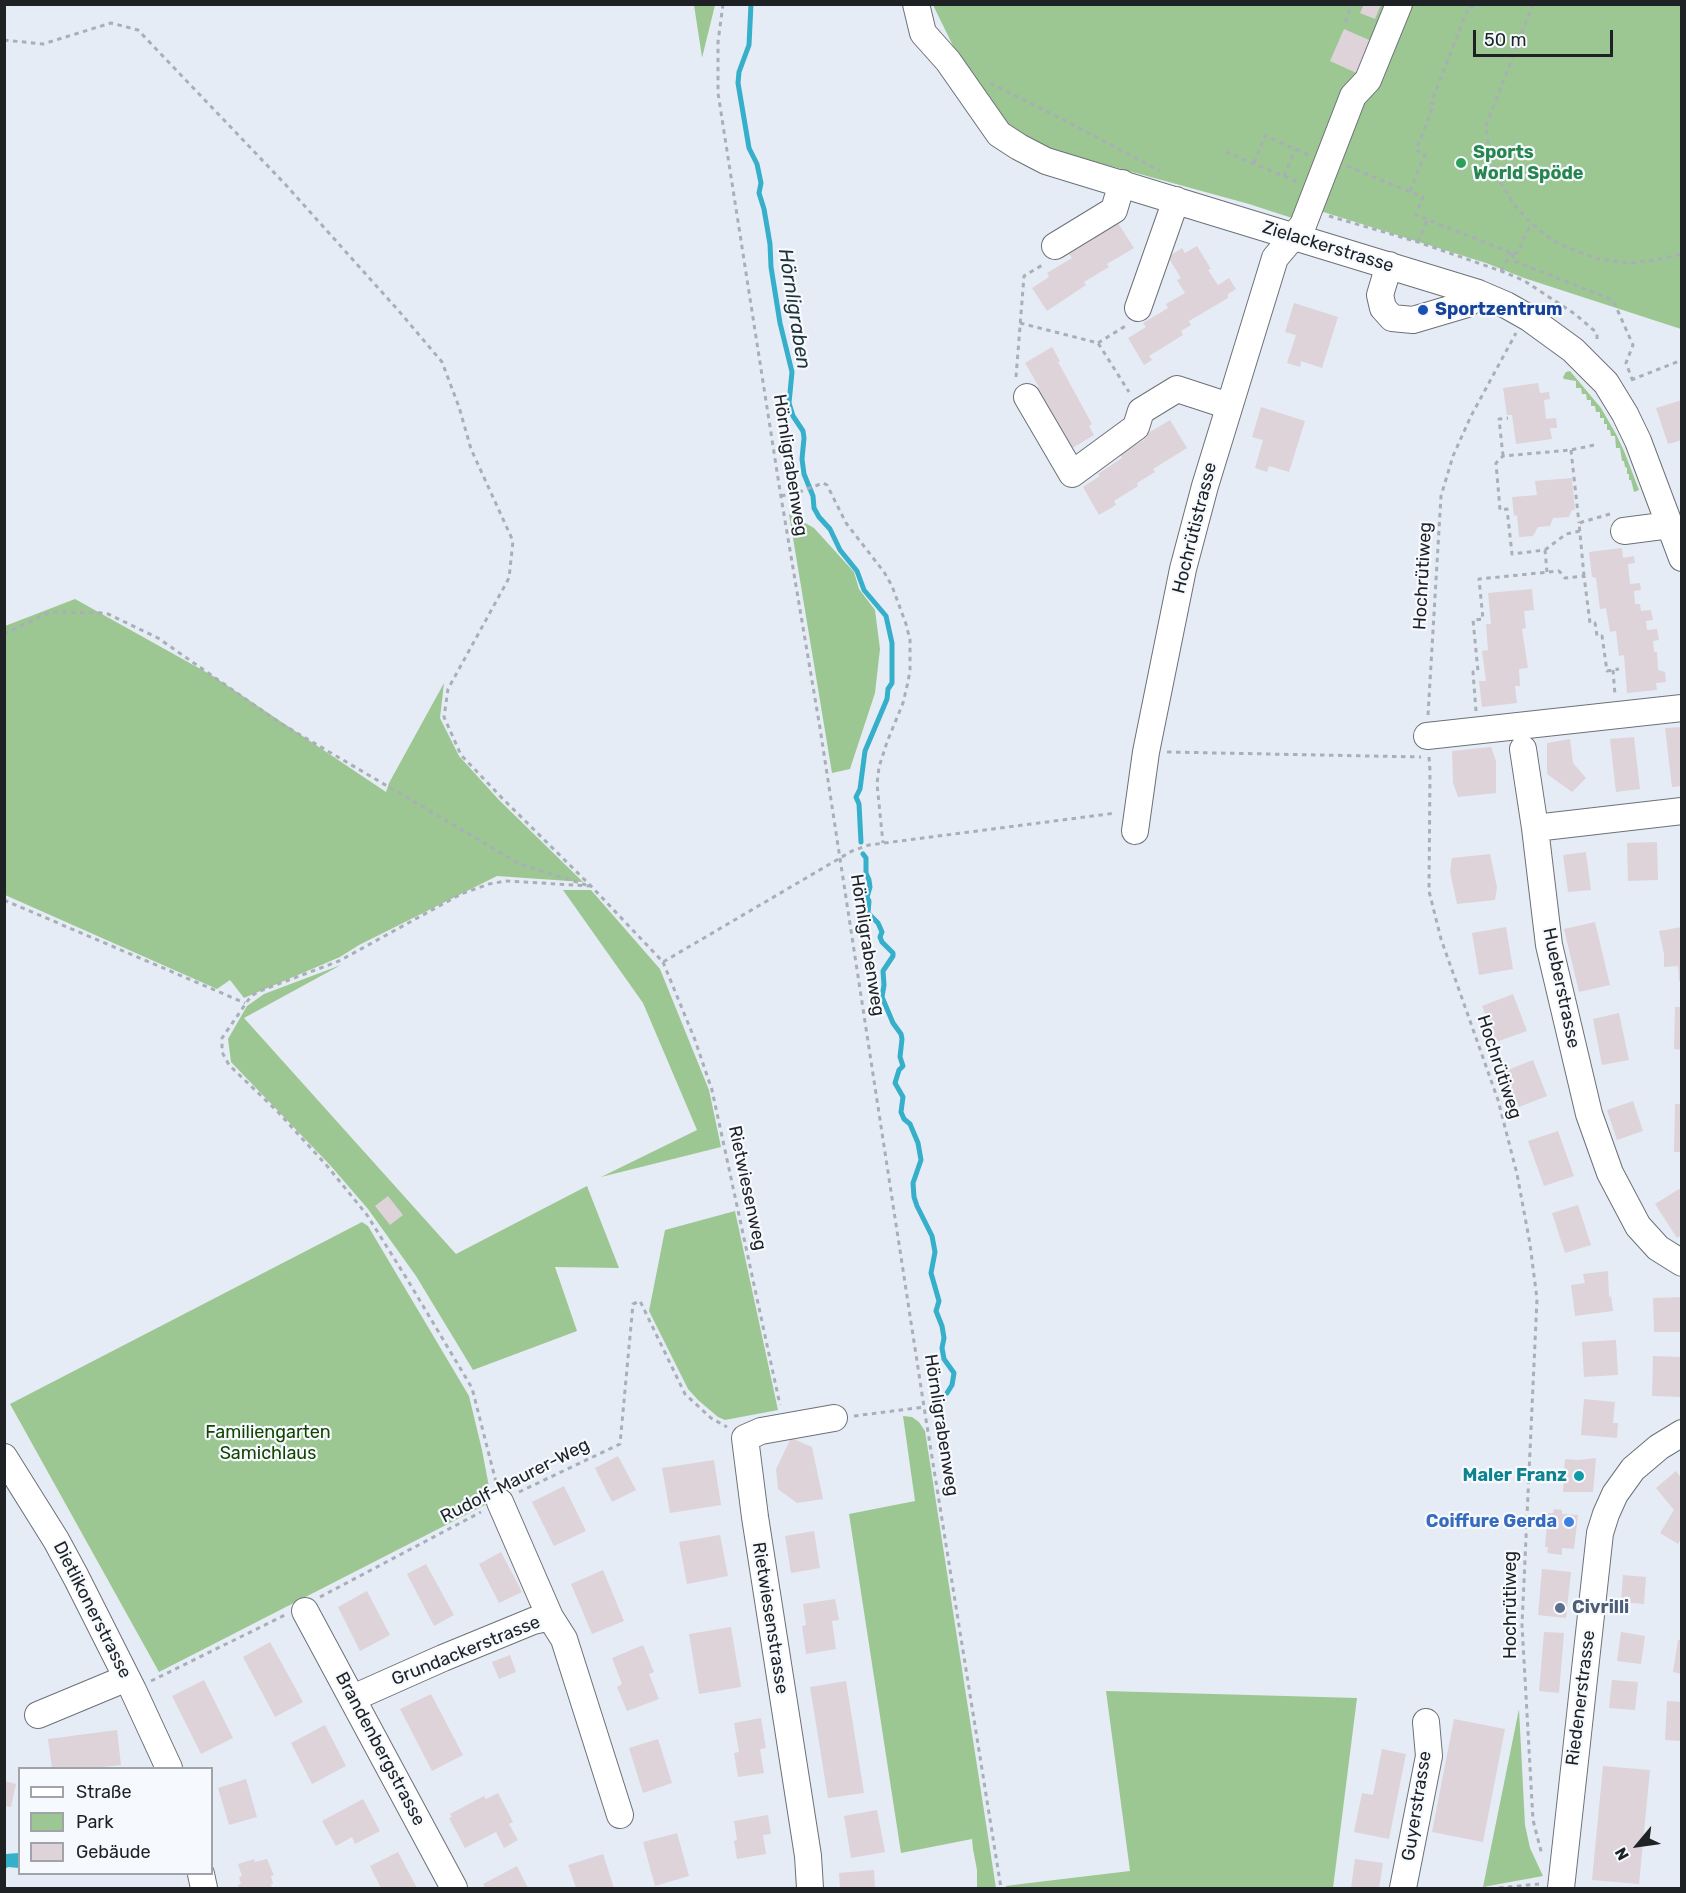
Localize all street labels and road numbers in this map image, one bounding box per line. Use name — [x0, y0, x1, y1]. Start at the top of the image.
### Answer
street label: Zielackerstrasse — [1260, 217, 1396, 277]
street label: Hörnligrabenweg — [768, 392, 812, 538]
street label: Hochrütistrasse — [1168, 460, 1222, 596]
street label: Hochrütiweg — [1409, 521, 1437, 631]
street label: Hörnligrabenweg — [845, 872, 889, 1018]
street label: Hueberstrasse — [1538, 926, 1584, 1050]
street label: Hochrütiweg — [1472, 1012, 1526, 1122]
street label: Rietwiesenweg — [723, 1124, 771, 1252]
street label: Hörnligrabenweg — [919, 1352, 963, 1498]
street label: Rudolf-Maurer-Weg — [437, 1434, 593, 1528]
street label: Dietlikonerstrasse — [48, 1538, 136, 1682]
street label: Rietwiesenstrasse — [747, 1540, 793, 1696]
street label: Hochrütiweg — [1500, 1551, 1522, 1659]
street label: Grundackerstrasse — [388, 1611, 544, 1691]
street label: Riedenerstrasse — [1562, 1629, 1600, 1767]
street label: Brandenbergstrasse — [330, 1669, 430, 1829]
street label: Guyerstrasse — [1398, 1750, 1436, 1862]

